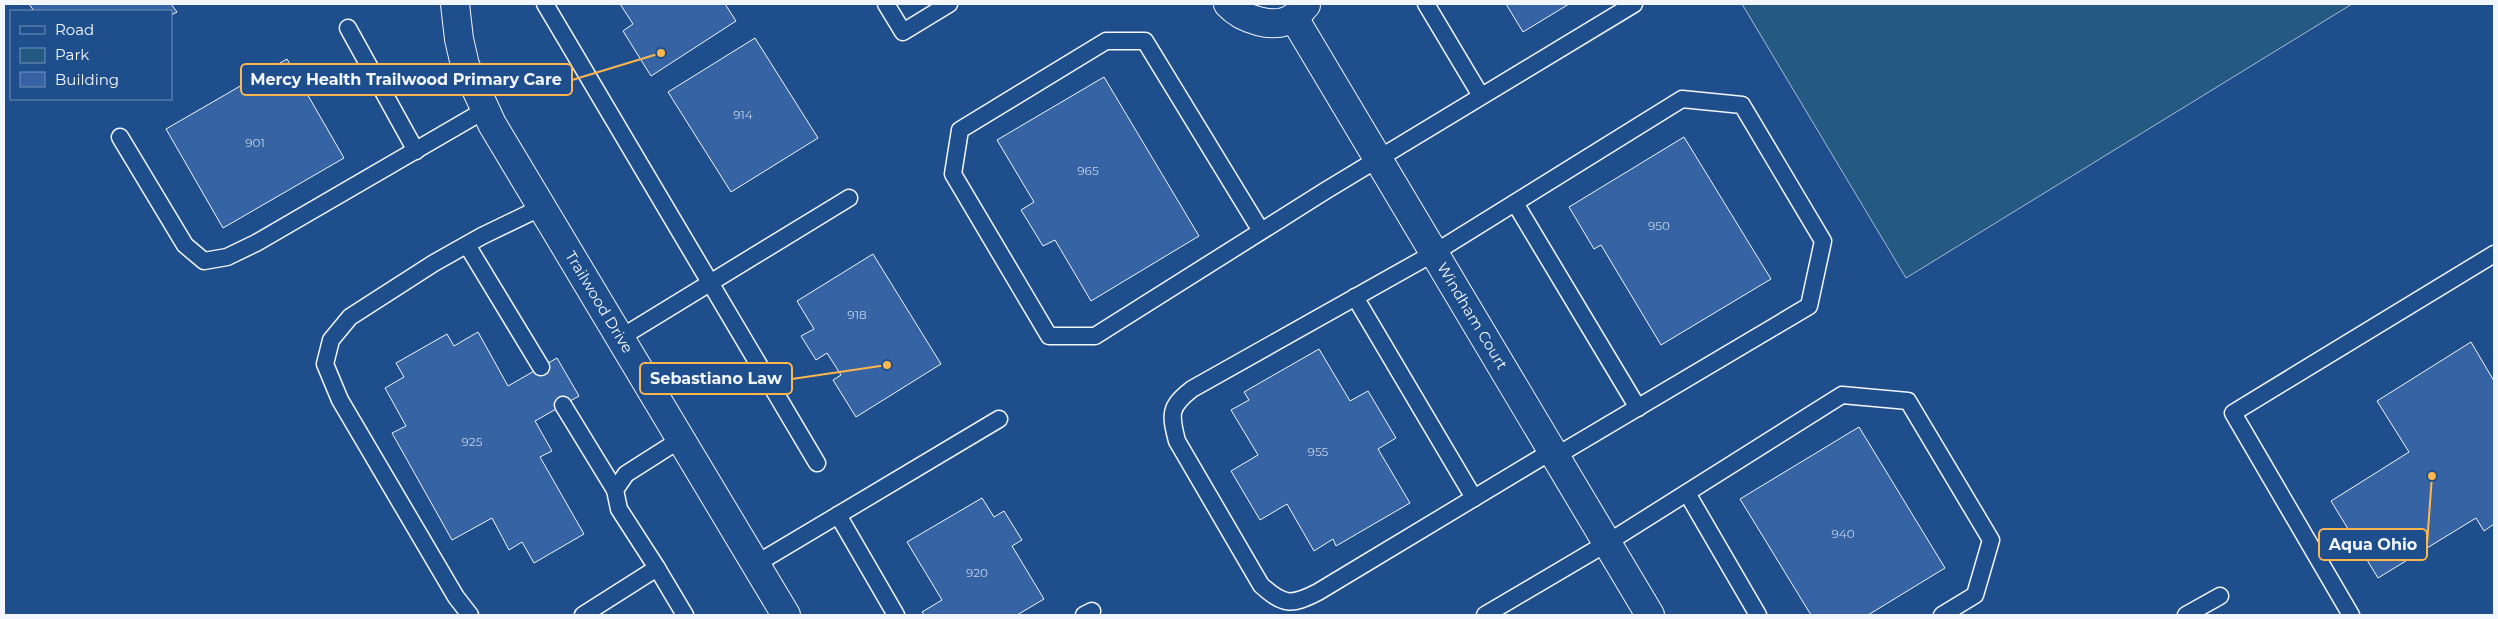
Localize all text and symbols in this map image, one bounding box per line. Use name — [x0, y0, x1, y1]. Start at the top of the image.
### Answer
legend — [10, 10, 172, 100]
text: Road — [55, 20, 94, 39]
text: Park — [55, 45, 89, 64]
callout: Mercy Health Trailwood Primary Care — [241, 64, 572, 95]
text: Building — [55, 70, 119, 89]
text: Mercy Health Trailwood Primary Care — [250, 70, 562, 89]
house number: 914 — [733, 107, 753, 122]
house number: 901 — [245, 135, 265, 150]
house number: 965 — [1077, 163, 1099, 178]
house number: 950 — [1648, 218, 1670, 233]
street label: Trailwood Drive — [561, 247, 637, 356]
street label: Windham Court — [1433, 259, 1512, 373]
house number: 918 — [847, 307, 867, 322]
callout: Sebastiano Law — [640, 363, 792, 394]
text: Sebastiano Law — [650, 369, 782, 388]
house number: 925 — [462, 434, 483, 449]
house number: 955 — [1308, 444, 1329, 459]
house number: 940 — [1831, 526, 1855, 541]
callout: Aqua Ohio — [2319, 529, 2427, 560]
text: Aqua Ohio — [2328, 535, 2417, 554]
house number: 920 — [966, 565, 988, 580]

